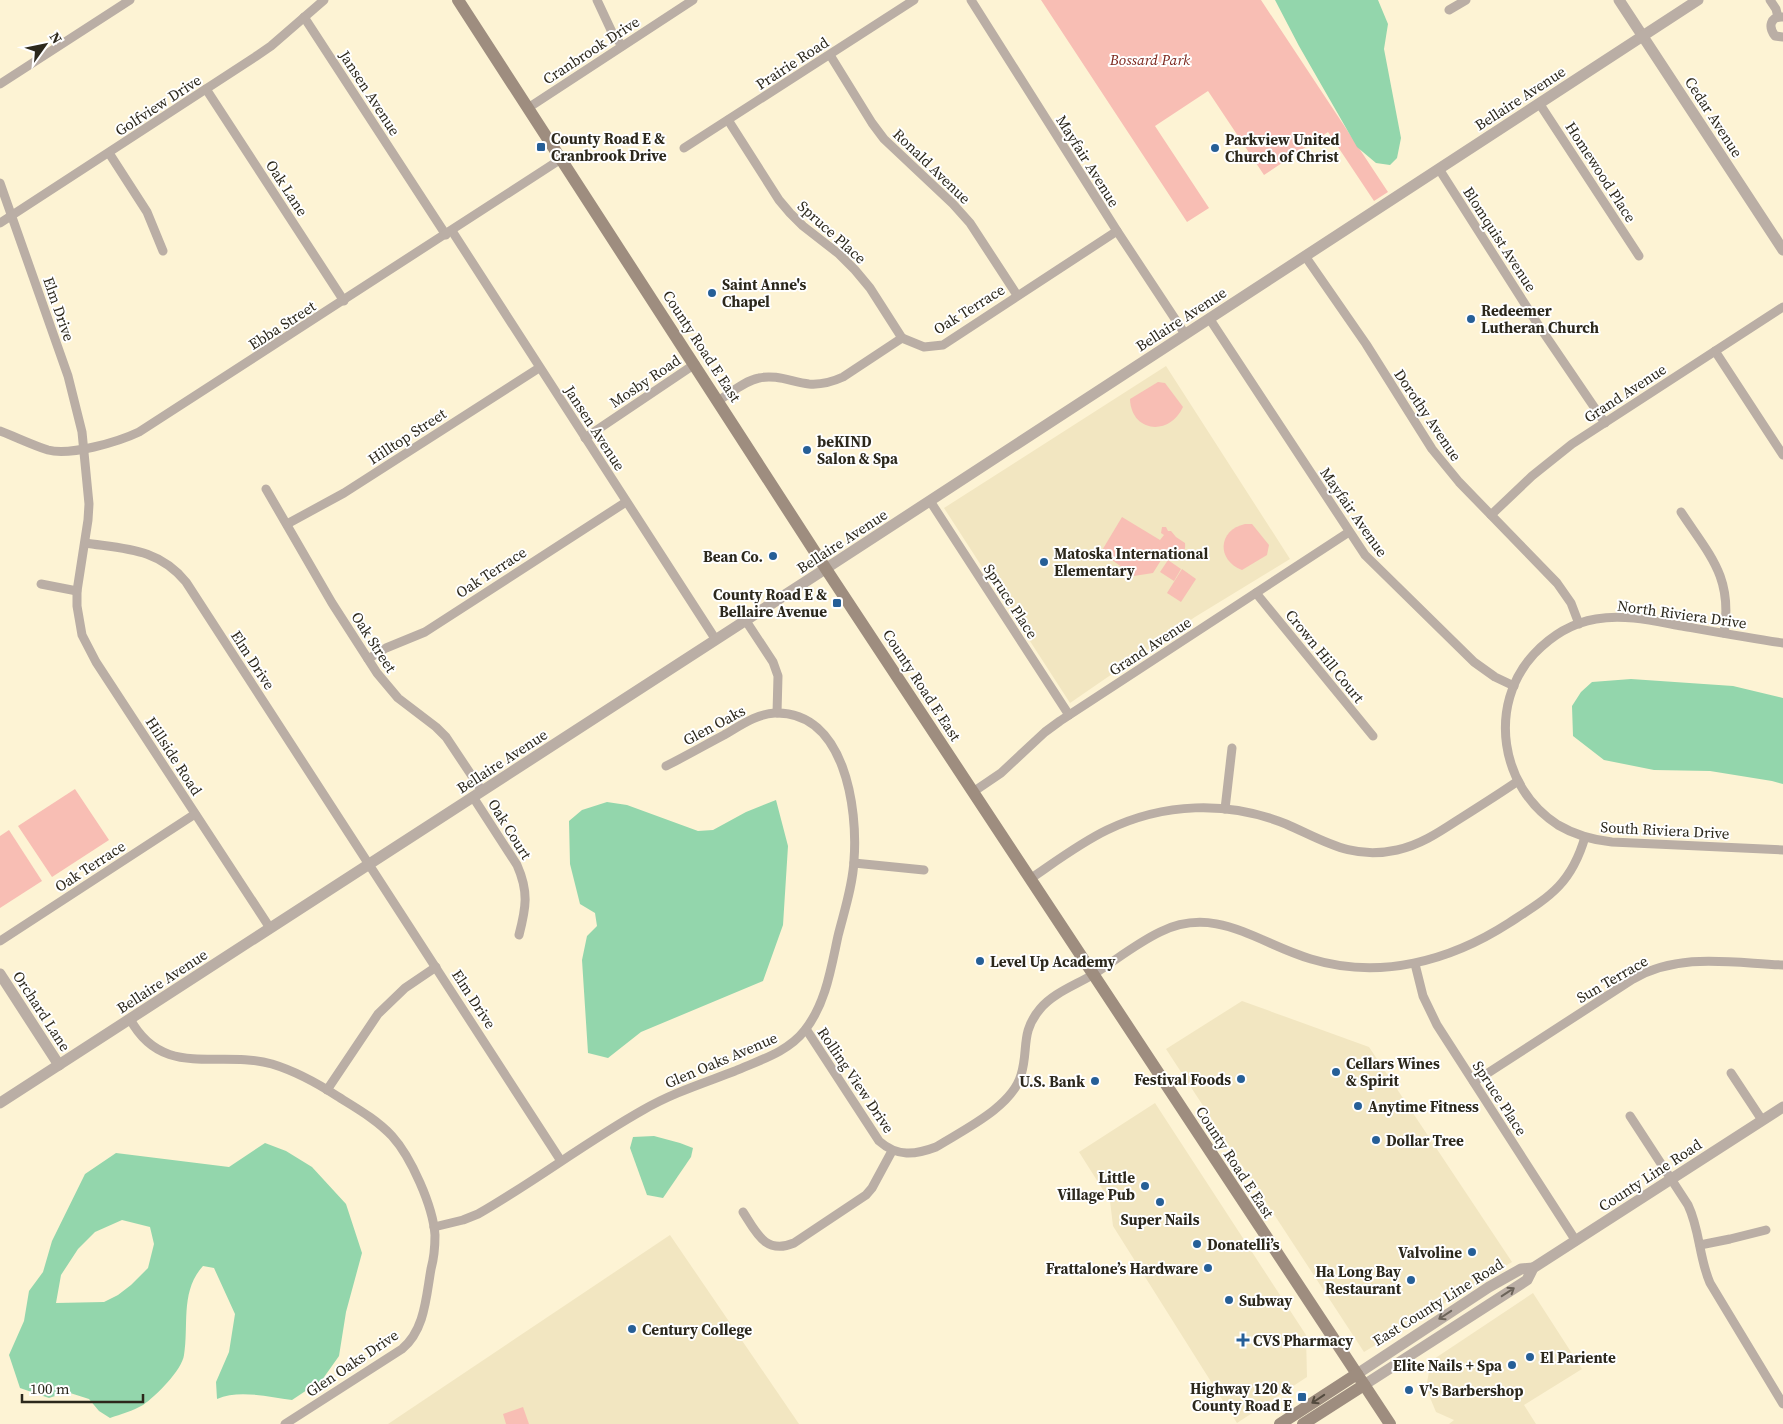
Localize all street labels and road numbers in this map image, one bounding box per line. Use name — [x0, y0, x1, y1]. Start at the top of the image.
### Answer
street label: Cranbrook Drive — [539, 11, 644, 89]
street label: Prairie Road — [752, 31, 833, 94]
street label: Jansen Avenue — [334, 45, 406, 140]
street label: Bellaire Avenue — [1470, 61, 1570, 135]
street label: Golfview Drive — [111, 69, 205, 141]
street label: Cedar Avenue — [1680, 73, 1748, 162]
street label: Mayfair Avenue — [1051, 111, 1125, 211]
street label: Homewood Place — [1561, 118, 1642, 227]
street label: Ronald Avenue — [889, 124, 976, 209]
street label: Oak Lane — [261, 156, 313, 221]
street label: Blomquist Avenue — [1458, 182, 1542, 296]
street label: Spruce Place — [793, 196, 871, 269]
street label: Elm Drive — [38, 274, 80, 344]
street label: Oak Terrace — [929, 279, 1009, 339]
street label: Bellaire Avenue — [1131, 282, 1231, 356]
street label: County Road E East — [658, 286, 746, 406]
street label: Ebba Street — [244, 295, 320, 355]
street label: Mosby Road — [605, 349, 685, 412]
street label: Grand Avenue — [1580, 358, 1671, 427]
street label: Dorothy Avenue — [1389, 365, 1467, 466]
street label: Jansen Avenue — [559, 380, 631, 475]
street label: Hilltop Street — [364, 403, 450, 469]
street label: Mayfair Avenue — [1315, 463, 1393, 561]
street label: Bellaire Avenue — [792, 504, 892, 578]
street label: Oak Terrace — [452, 541, 531, 603]
street label: Spruce Place — [979, 559, 1043, 643]
street label: North Riviera Drive — [1616, 595, 1748, 634]
street label: Crown Hill Court — [1281, 605, 1369, 707]
street label: Oak Street — [346, 607, 402, 677]
street label: Grand Avenue — [1105, 611, 1196, 680]
street label: County Road E East — [878, 625, 966, 745]
street label: Elm Drive — [226, 626, 280, 694]
street label: Glen Oaks — [679, 700, 749, 750]
street label: Hillside Road — [141, 713, 208, 800]
street label: Bellaire Avenue — [452, 724, 552, 798]
street label: Oak Court — [483, 795, 537, 863]
street label: South Riviera Drive — [1600, 816, 1730, 844]
street label: Oak Terrace — [51, 835, 130, 897]
street label: Bellaire Avenue — [112, 944, 212, 1018]
street label: Sun Terrace — [1572, 950, 1652, 1008]
street label: Elm Drive — [447, 965, 501, 1033]
street label: Orchard Lane — [8, 967, 76, 1056]
street label: Rolling View Drive — [813, 1023, 900, 1137]
street label: Glen Oaks Avenue — [661, 1027, 781, 1093]
street label: Spruce Place — [1468, 1056, 1532, 1140]
street label: County Road E East — [1191, 1102, 1279, 1222]
street label: County Line Road — [1594, 1134, 1706, 1216]
street label: East County Line Road — [1369, 1253, 1508, 1351]
street label: Glen Oaks Drive — [302, 1324, 403, 1402]

